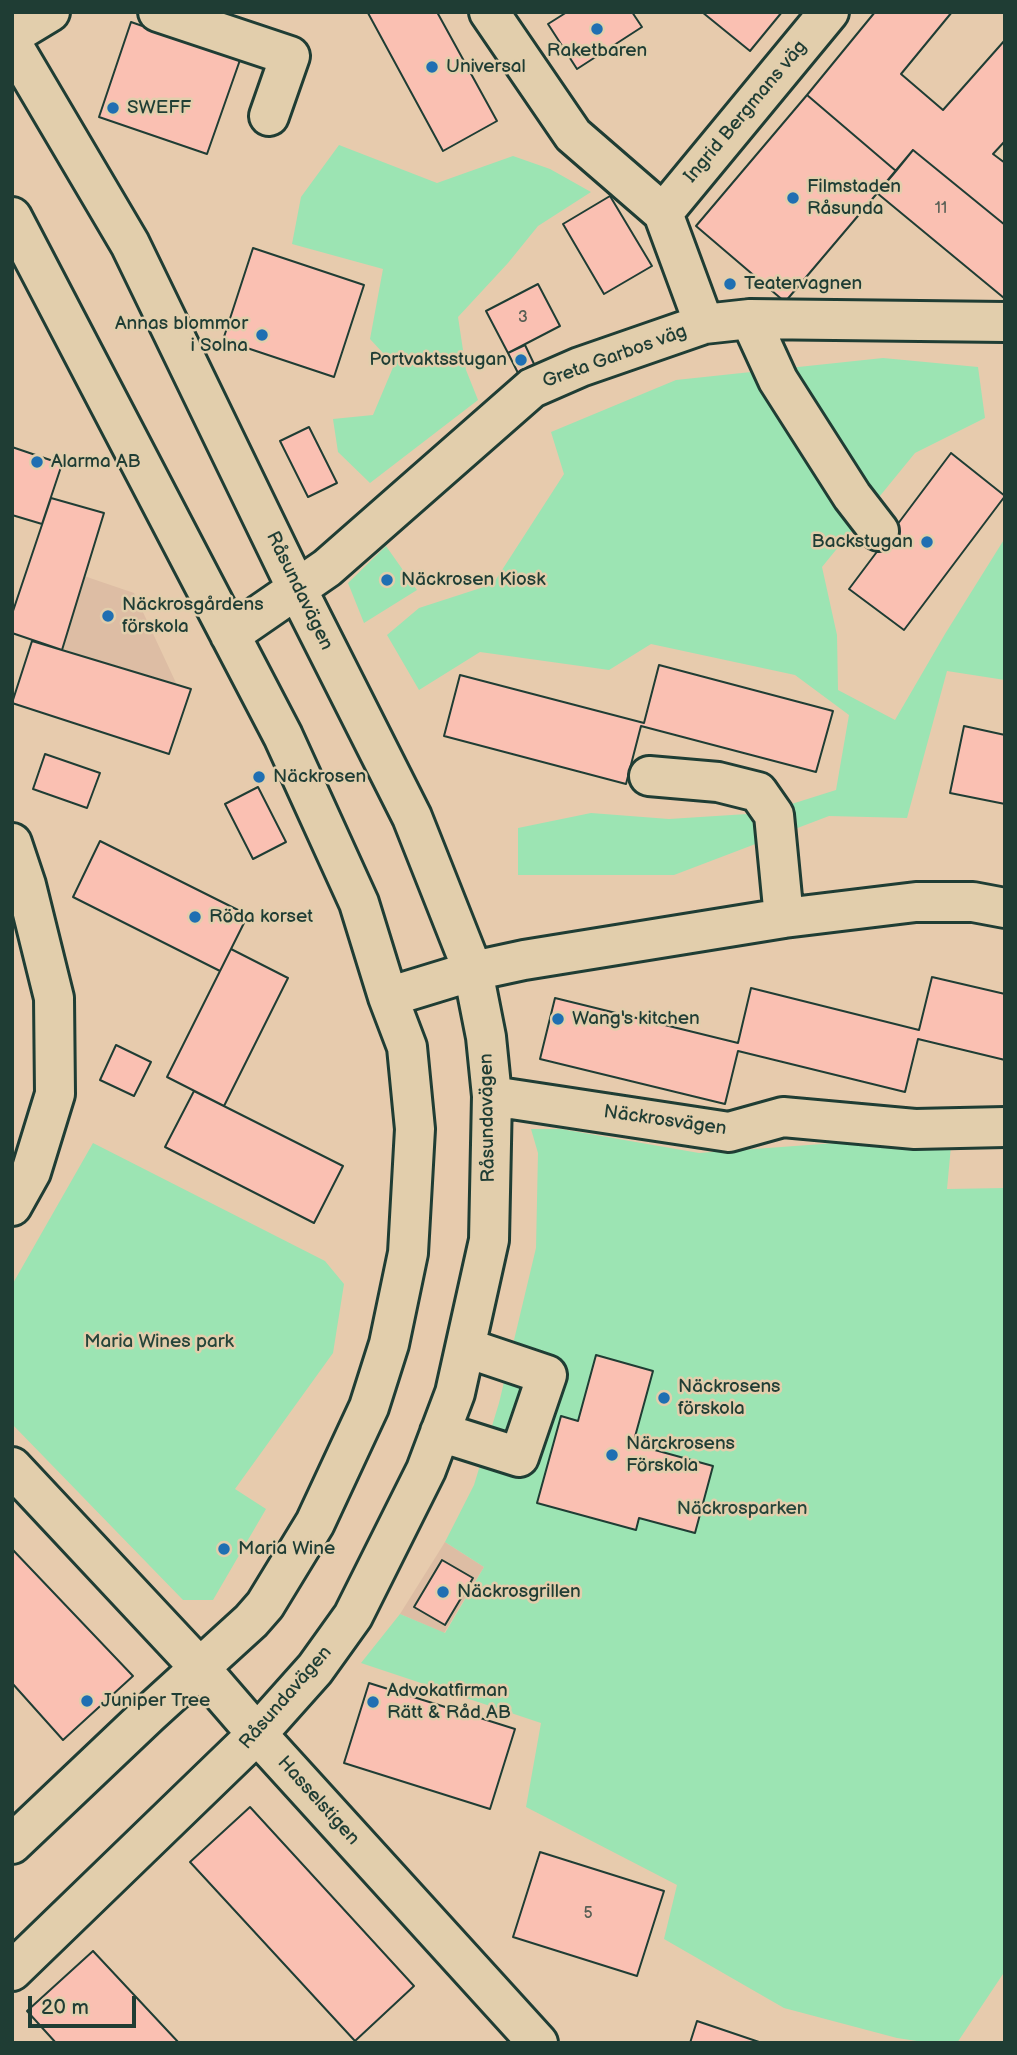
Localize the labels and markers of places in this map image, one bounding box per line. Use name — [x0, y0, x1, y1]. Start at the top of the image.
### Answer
marker: Raketbaren — [589, 21, 605, 37]
place label: Raketbaren — [547, 40, 647, 62]
place label: Universal — [446, 56, 526, 78]
marker: Universal — [424, 59, 440, 75]
place label: SWEFF — [127, 97, 191, 119]
marker: SWEFF — [105, 100, 121, 116]
place label: Filmstaden Råsunda — [807, 176, 901, 220]
marker: Filmstaden Råsunda — [785, 190, 801, 206]
place label: Teatervagnen — [744, 273, 862, 295]
marker: Teatervagnen — [722, 276, 738, 292]
place label: Annas blommor i Solna — [115, 313, 248, 357]
marker: Annas blommor i Solna — [254, 327, 270, 343]
place label: Portvaktsstugan — [369, 349, 507, 371]
marker: Portvaktsstugan — [513, 352, 529, 368]
place label: Alarma AB — [51, 451, 141, 473]
marker: Alarma AB — [29, 454, 45, 470]
place label: Backstugan — [812, 531, 913, 553]
marker: Backstugan — [919, 534, 935, 550]
place label: Näckrosen Kiosk — [401, 569, 545, 591]
marker: Näckrosen Kiosk — [379, 572, 395, 588]
place label: Näckrosgårdens förskola — [122, 594, 264, 638]
marker: Näckrosgårdens förskola — [100, 608, 116, 624]
place label: Näckrosen — [273, 766, 366, 788]
marker: Näckrosen — [251, 769, 267, 785]
place label: Röda korset — [209, 906, 313, 928]
marker: Röda korset — [187, 909, 203, 925]
place label: Wang's kitchen — [572, 1008, 700, 1030]
marker: Wang's kitchen — [550, 1011, 566, 1027]
place label: Näckrosens förskola — [678, 1376, 781, 1420]
marker: Näckrosens förskola — [656, 1390, 672, 1406]
place label: Närckrosens Förskola — [626, 1433, 735, 1477]
marker: Närckrosens Förskola — [604, 1447, 620, 1463]
place label: Maria Wine — [238, 1538, 335, 1560]
marker: Maria Wine — [216, 1541, 232, 1557]
place label: Näckrosgrillen — [457, 1581, 581, 1603]
marker: Näckrosgrillen — [435, 1584, 451, 1600]
place label: Advokatfirman Rätt & Råd AB — [387, 1680, 511, 1724]
place label: Juniper Tree — [101, 1690, 210, 1712]
marker: Juniper Tree — [79, 1693, 95, 1709]
marker: Advokatfirman Rätt & Råd AB — [365, 1694, 381, 1710]

